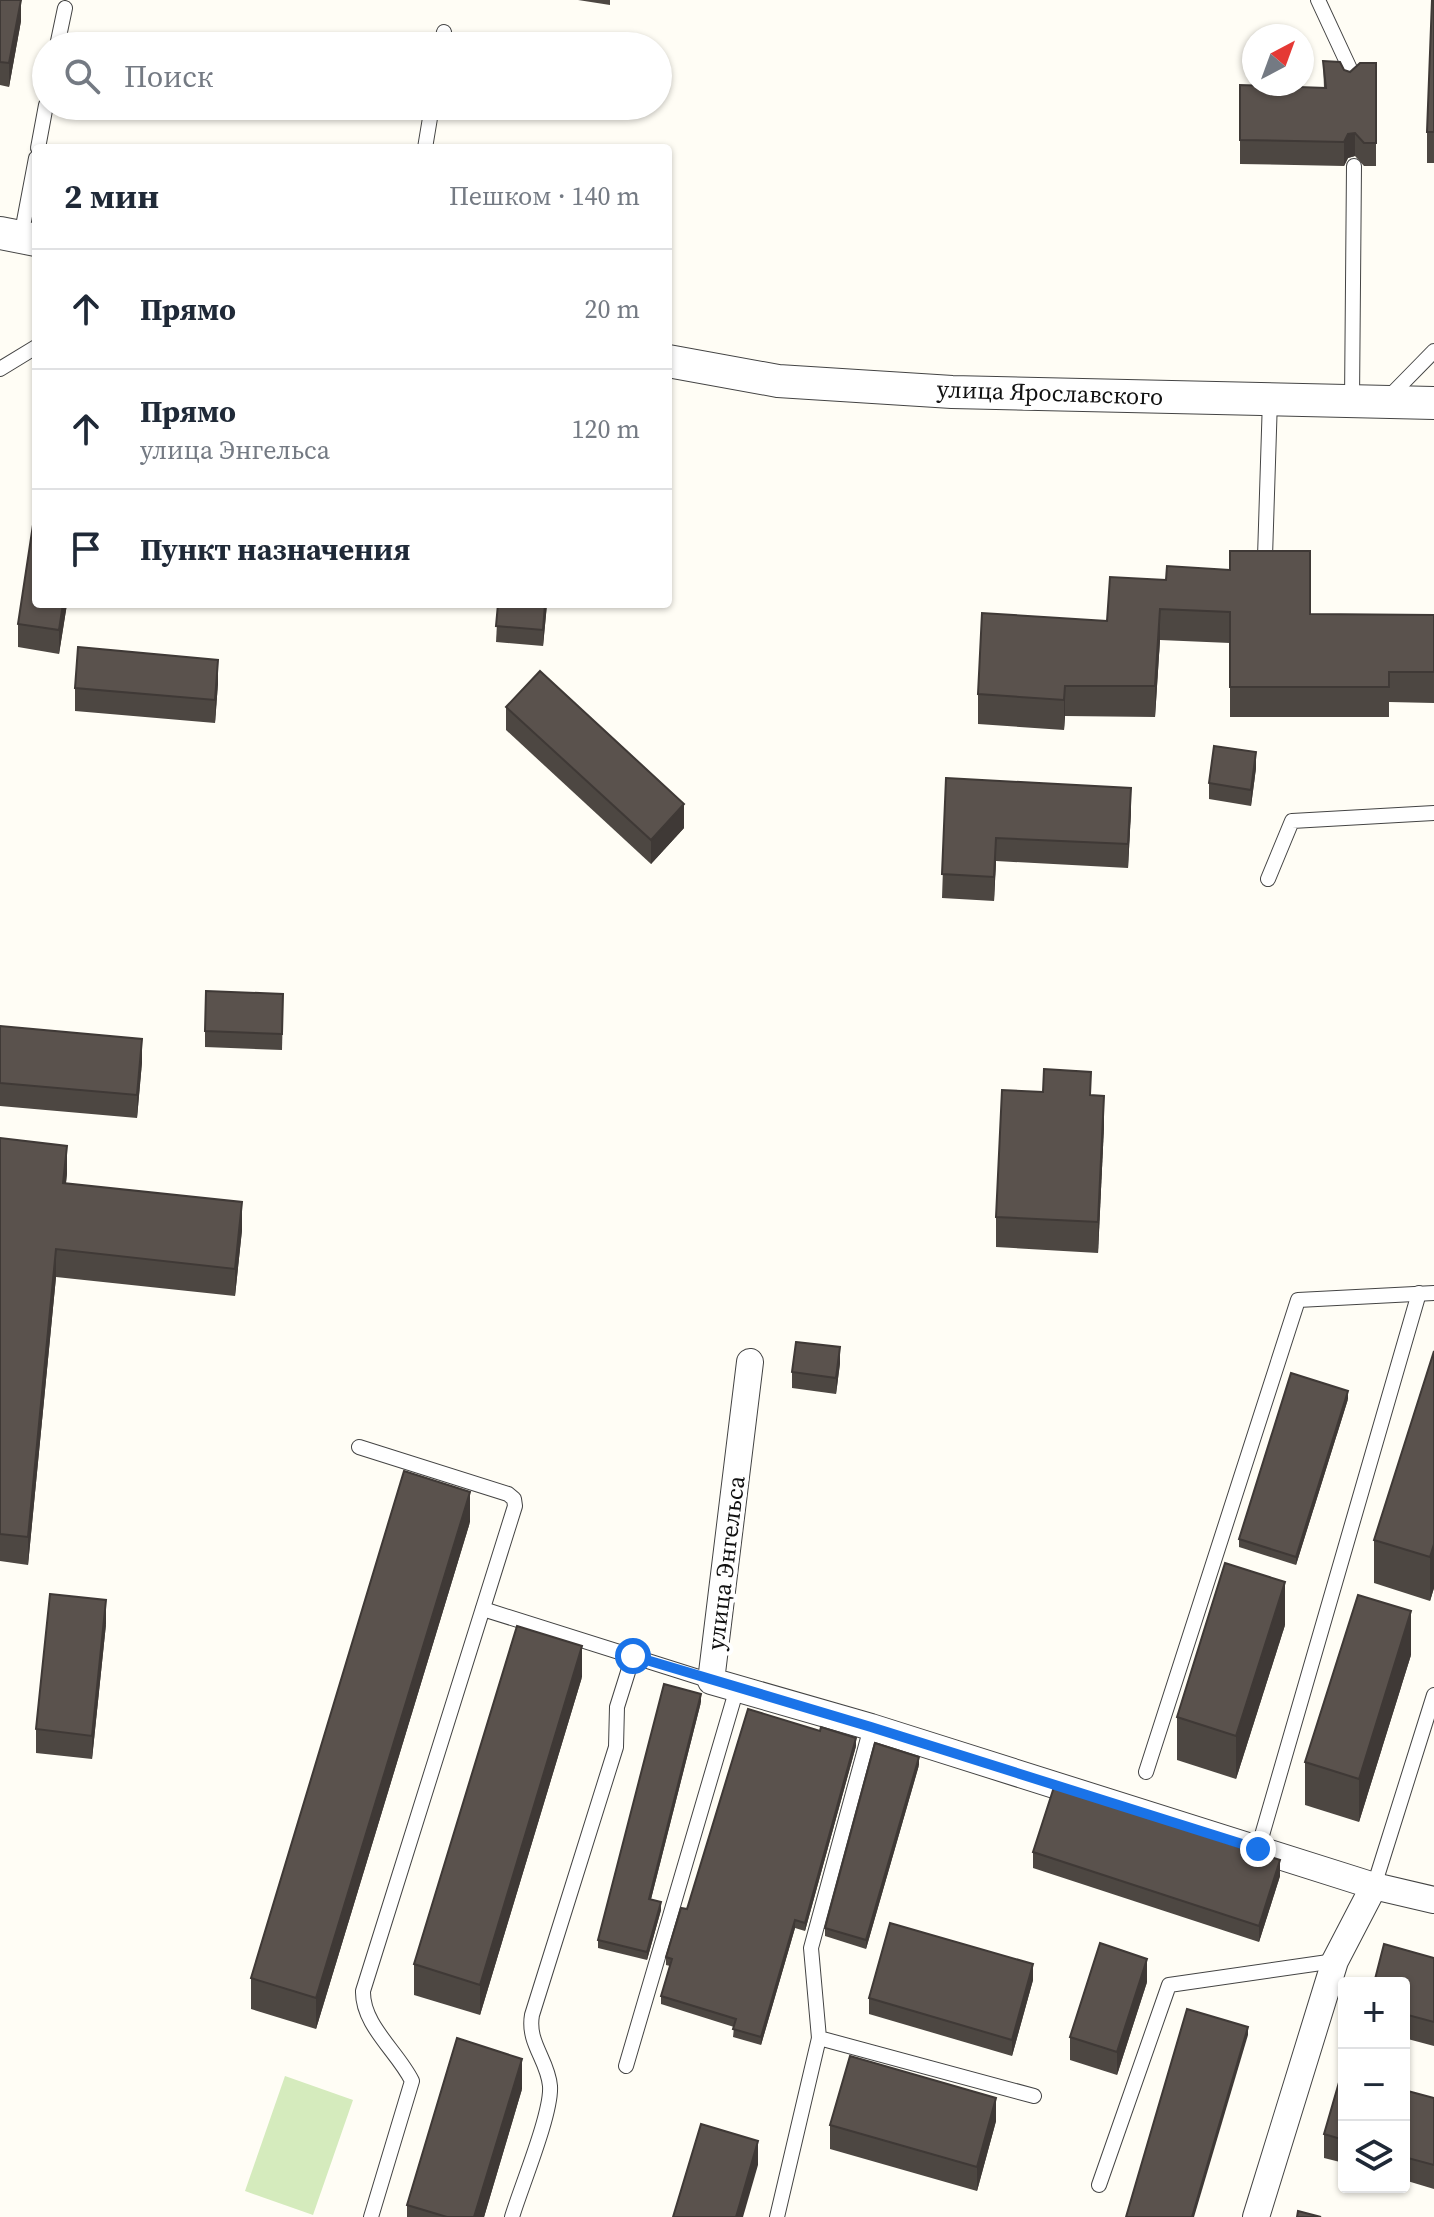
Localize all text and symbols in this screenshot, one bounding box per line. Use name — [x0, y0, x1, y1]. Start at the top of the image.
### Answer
north arrow — [1242, 24, 1314, 96]
search box — [32, 32, 672, 120]
icon: search — [60, 54, 104, 98]
text: Поиск — [124, 56, 213, 97]
text: 2 мин — [64, 173, 159, 219]
text: Пешком · 140 m — [449, 178, 640, 214]
icon: ahead — [64, 287, 108, 331]
text: Прямо — [140, 289, 236, 330]
text: 20 m — [585, 291, 640, 327]
street label: улица Ярославского — [936, 372, 1164, 413]
text: Прямо — [140, 391, 236, 432]
icon: ahead — [64, 407, 108, 451]
text: 120 m — [572, 411, 640, 447]
text: улица Энгельса — [140, 432, 330, 468]
icon: arrive — [64, 527, 108, 571]
text: Пункт назначения — [140, 529, 410, 570]
street label: улица Энгельса — [698, 1473, 753, 1652]
route start — [615, 1638, 651, 1674]
route end — [1240, 1831, 1276, 1867]
map controls — [1338, 1977, 1410, 2193]
button: + — [1338, 1977, 1410, 2049]
button: − — [1338, 2049, 1410, 2121]
button: layers — [1338, 2121, 1410, 2193]

